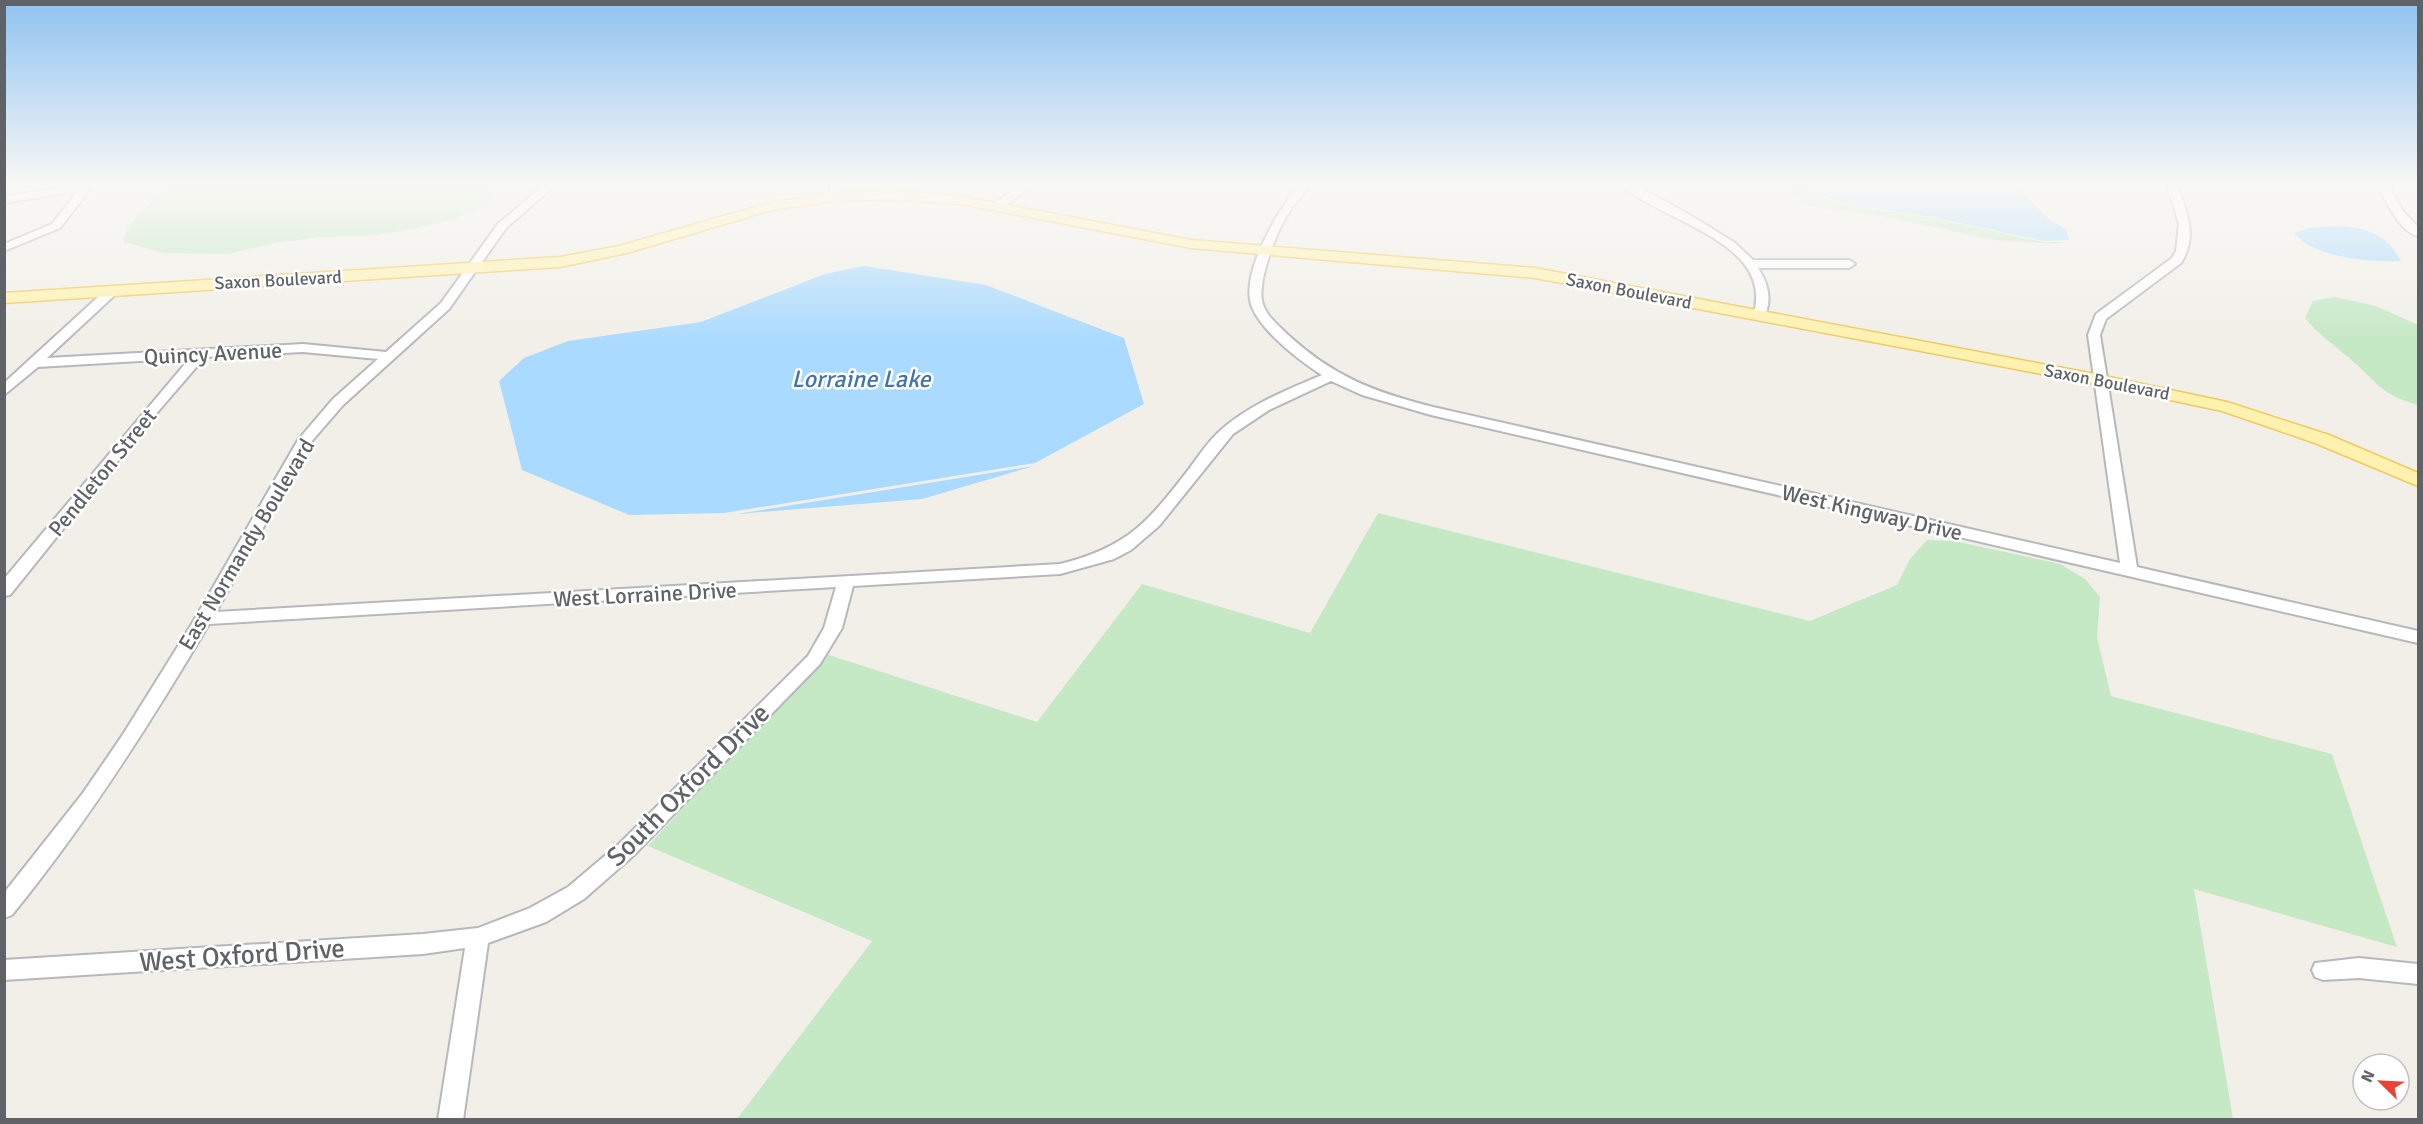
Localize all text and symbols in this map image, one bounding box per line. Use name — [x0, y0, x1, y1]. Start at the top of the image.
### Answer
street label: Saxon Boulevard — [214, 266, 342, 294]
street label: Saxon Boulevard — [1564, 268, 1694, 314]
street label: Quincy Avenue — [143, 336, 283, 371]
street label: Saxon Boulevard — [2042, 359, 2172, 405]
water label: Lorraine Lake — [791, 364, 931, 394]
street label: Pendleton Street — [43, 403, 162, 542]
street label: East Normandy Boulevard — [173, 434, 320, 655]
street label: West Kingway Drive — [1779, 479, 1965, 546]
street label: West Lorraine Drive — [553, 576, 737, 613]
street label: South Oxford Drive — [600, 697, 777, 874]
street label: West Oxford Drive — [138, 932, 346, 979]
north arrow — [2351, 1052, 2411, 1112]
text: N — [2357, 1067, 2380, 1085]

